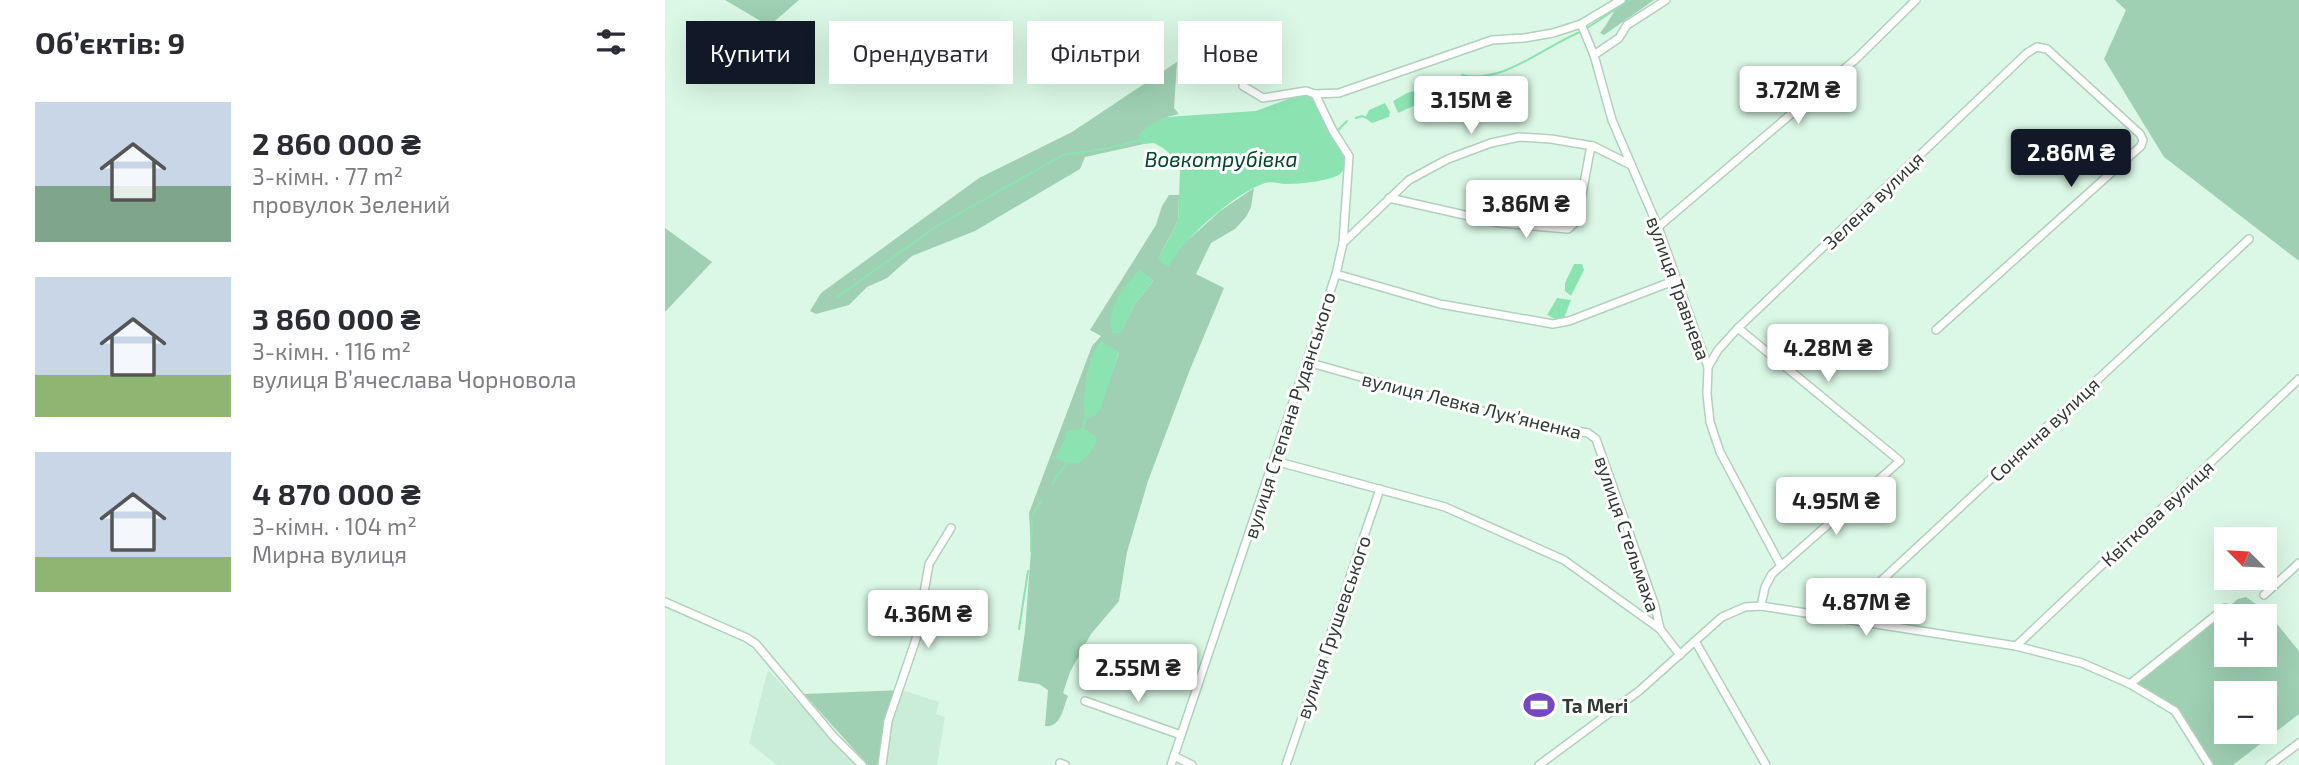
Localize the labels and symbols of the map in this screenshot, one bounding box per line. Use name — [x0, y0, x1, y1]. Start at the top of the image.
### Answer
pin: 3.72M ₴ — [1733, 66, 1863, 126]
pin: 3.15M ₴ — [1406, 76, 1536, 136]
pin: 2.86M ₴ — [2006, 130, 2136, 189]
water label: Вовкотрубівка — [1144, 146, 1298, 171]
street label: Зелена вулиця — [1818, 146, 1929, 254]
pin: 3.86M ₴ — [1461, 180, 1591, 240]
street label: вулиця Травнева — [1641, 213, 1716, 363]
street label: вулиця Степана Руданського — [1238, 289, 1341, 541]
pin: 4.28M ₴ — [1763, 324, 1893, 384]
street label: вулиця Левка Лук'яненка — [1360, 367, 1584, 444]
street label: Сонячна вулиця — [1984, 372, 2104, 487]
street label: вулиця Стельмаха — [1590, 453, 1665, 615]
street label: Квіткова вулиця — [2096, 455, 2219, 572]
pin: 4.95M ₴ — [1771, 477, 1901, 537]
north arrow — [2214, 527, 2277, 590]
street label: вулиця Грушевського — [1291, 532, 1376, 722]
pin: 4.87M ₴ — [1801, 578, 1931, 638]
pin: 4.36M ₴ — [863, 590, 993, 650]
pin: 2.55M ₴ — [1073, 644, 1203, 704]
sports icon: Ta Meri — [1522, 688, 1556, 722]
place label: Ta Meri — [1562, 694, 1628, 717]

